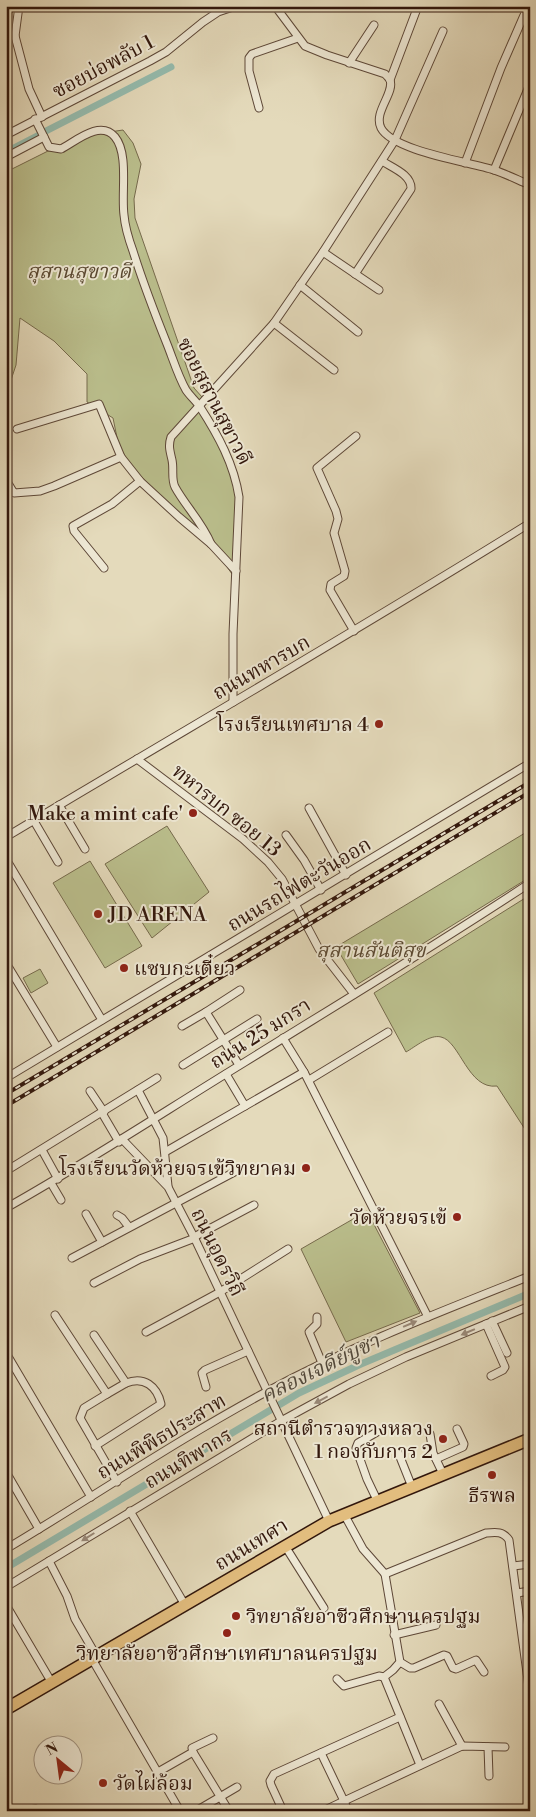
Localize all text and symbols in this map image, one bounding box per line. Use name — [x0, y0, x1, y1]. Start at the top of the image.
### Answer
street label: ซอยบ่อพลับ 1 — [49, 30, 159, 105]
park label: สุสานสุขาวดี — [27, 260, 134, 285]
street label: ซอยสุสานสุขาวดี — [171, 334, 257, 470]
street label: ถนนทหารบก — [208, 630, 315, 706]
place label: โรงเรียนเทศบาล 4 — [215, 710, 369, 738]
marker: โรงเรียนเทศบาล 4 — [373, 718, 385, 730]
street label: ทหารบก ซอย 13 — [166, 759, 286, 863]
place label: Make a mint cafe' — [28, 802, 183, 827]
marker: Make a mint cafe' — [187, 807, 199, 819]
street label: ถนนรถไฟตะวันออก — [222, 831, 376, 938]
place label: JD ARENA — [107, 903, 208, 928]
marker: JD ARENA — [92, 908, 104, 920]
park label: สุสานสันติสุข — [316, 939, 427, 964]
place label: แซบกะเตี๋ยว — [134, 953, 235, 982]
marker: แซบกะเตี๋ยว — [118, 962, 130, 974]
street label: ถนน 25 มกรา — [206, 993, 316, 1075]
place label: โรงเรียนวัดห้วยจรเข้วิทยาคม — [58, 1154, 296, 1182]
marker: โรงเรียนวัดห้วยจรเข้วิทยาคม — [300, 1162, 312, 1174]
street label: ถนนอุดรวิถี — [184, 1204, 249, 1301]
place label: วัดห้วยจรเข้ — [350, 1206, 447, 1231]
marker: วัดห้วยจรเข้ — [451, 1211, 463, 1223]
one-way arrow — [403, 1320, 417, 1328]
one-way arrow — [461, 1328, 475, 1336]
water label: คลองเจดีย์บูชา — [257, 1329, 385, 1409]
street label: ถนนพิพิธประสาท — [93, 1389, 231, 1486]
one-way arrow — [313, 1396, 328, 1404]
place label: สถานีตำรวจทางหลวง 1 กองกับการ 2 — [253, 1417, 433, 1465]
street label: ถนนทิพากร — [140, 1423, 237, 1495]
marker: สถานีตำรวจทางหลวง 1 กองกับการ 2 — [437, 1433, 449, 1445]
marker: ธีรพล — [486, 1469, 498, 1481]
place label: ธีรพล — [468, 1484, 516, 1509]
street label: ถนนเทศา — [210, 1514, 293, 1577]
one-way arrow — [82, 1532, 95, 1541]
place label: วิทยาลัยอาชีวศึกษานครปฐม — [246, 1605, 480, 1630]
marker: วิทยาลัยอาชีวศึกษานครปฐม — [230, 1610, 242, 1622]
marker: วิทยาลัยอาชีวศึกษาเทศบาลนครปฐม — [221, 1627, 233, 1639]
place label: วิทยาลัยอาชีวศึกษาเทศบาลนครปฐม — [76, 1642, 378, 1667]
north arrow — [32, 1734, 82, 1784]
text: N — [43, 1739, 61, 1760]
place label: วัดไผ่ล้อม — [113, 1770, 193, 1797]
marker: วัดไผ่ล้อม — [97, 1777, 109, 1789]

